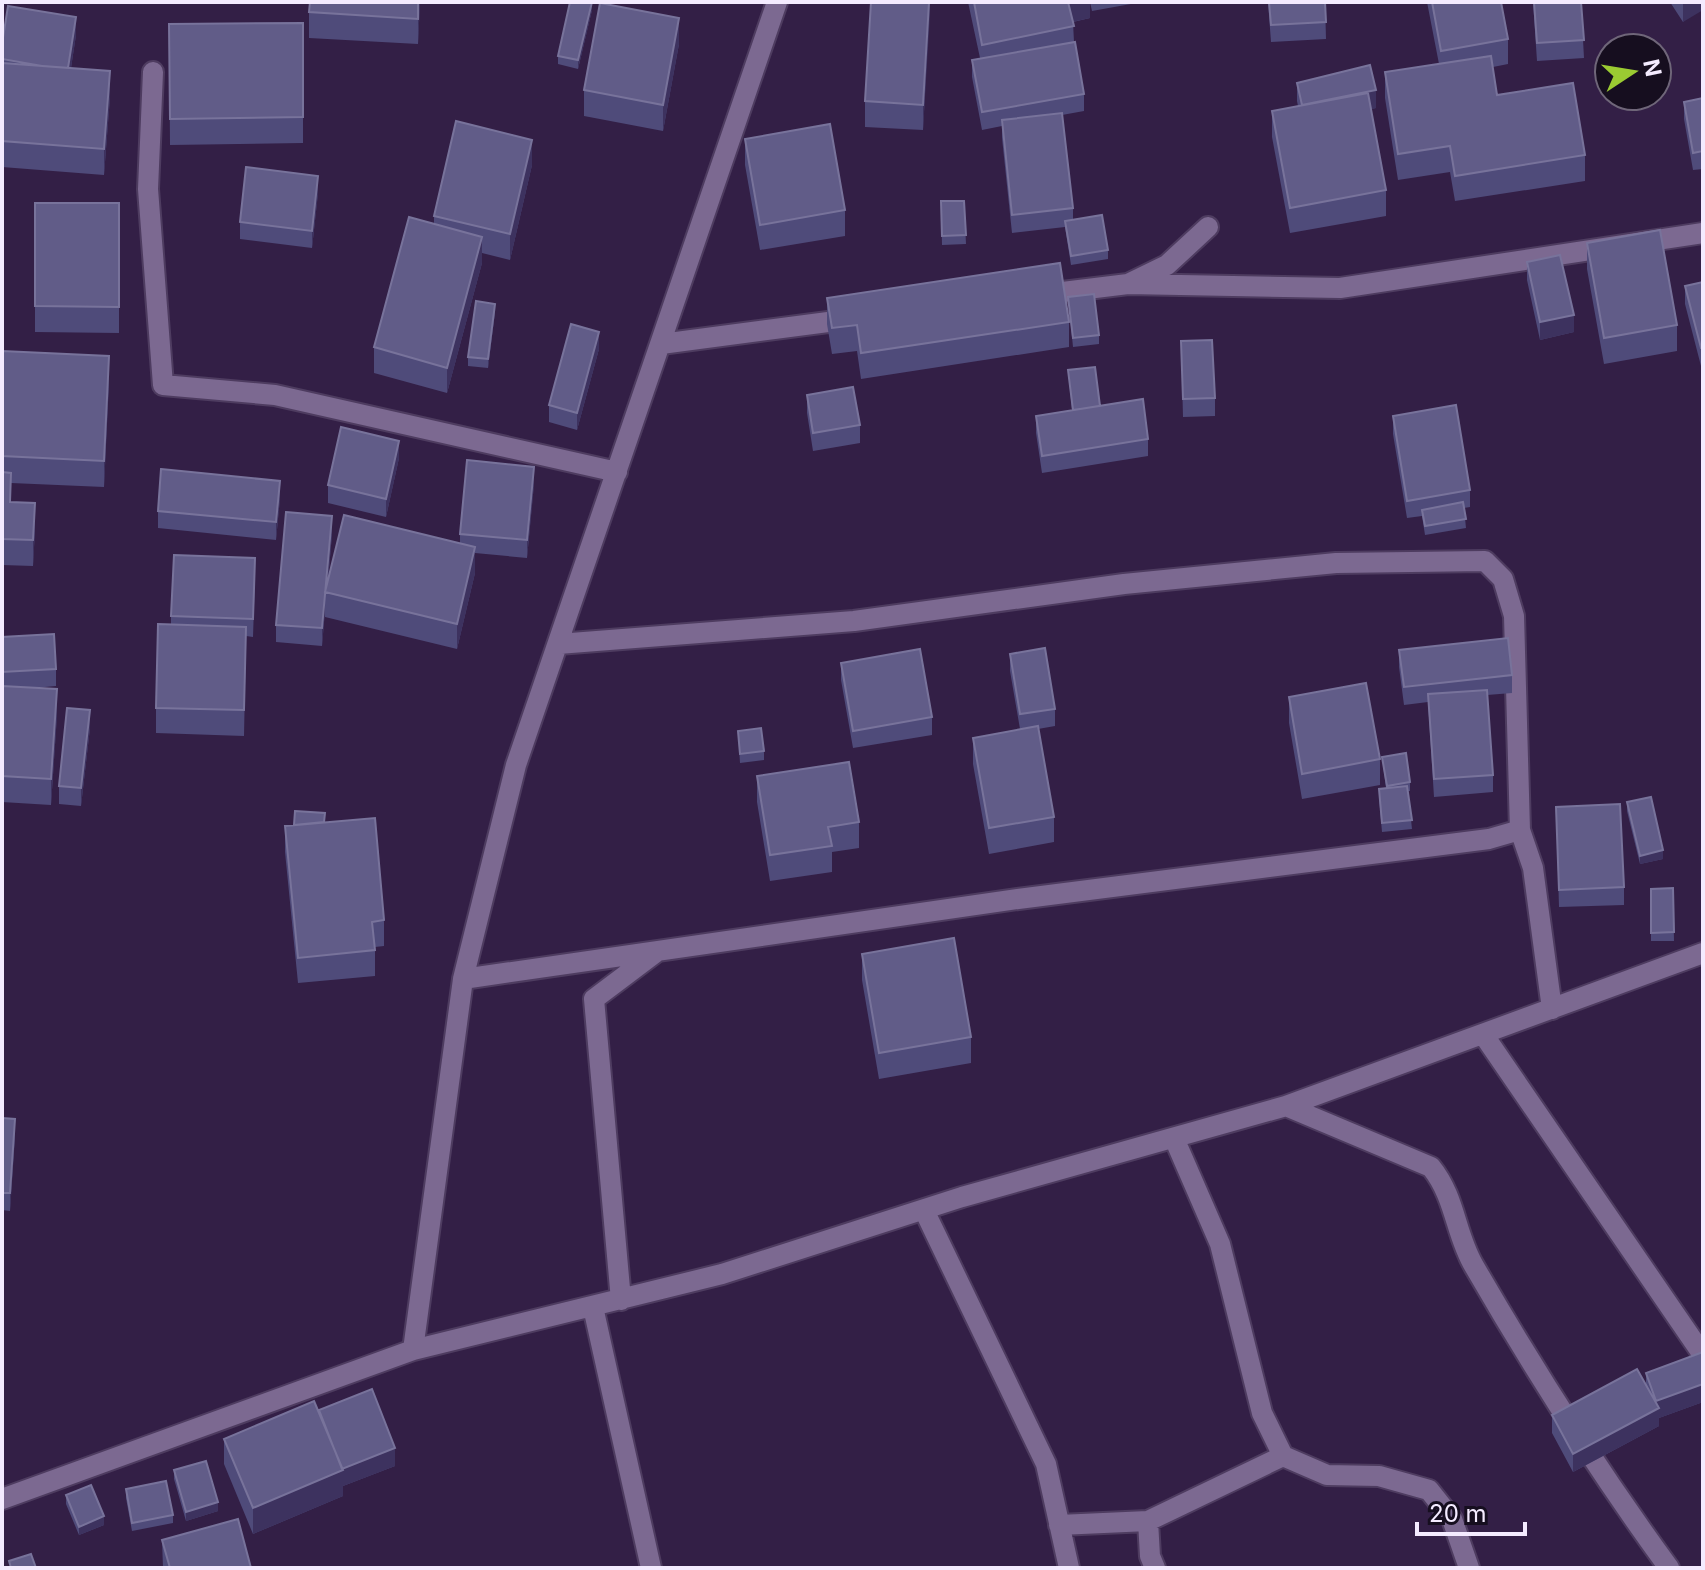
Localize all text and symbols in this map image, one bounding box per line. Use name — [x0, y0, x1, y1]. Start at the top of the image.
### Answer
north arrow — [1593, 32, 1673, 112]
text: N — [1638, 57, 1667, 79]
scale bar — [1417, 1486, 1525, 1536]
text: 20 m — [1429, 1499, 1487, 1528]

